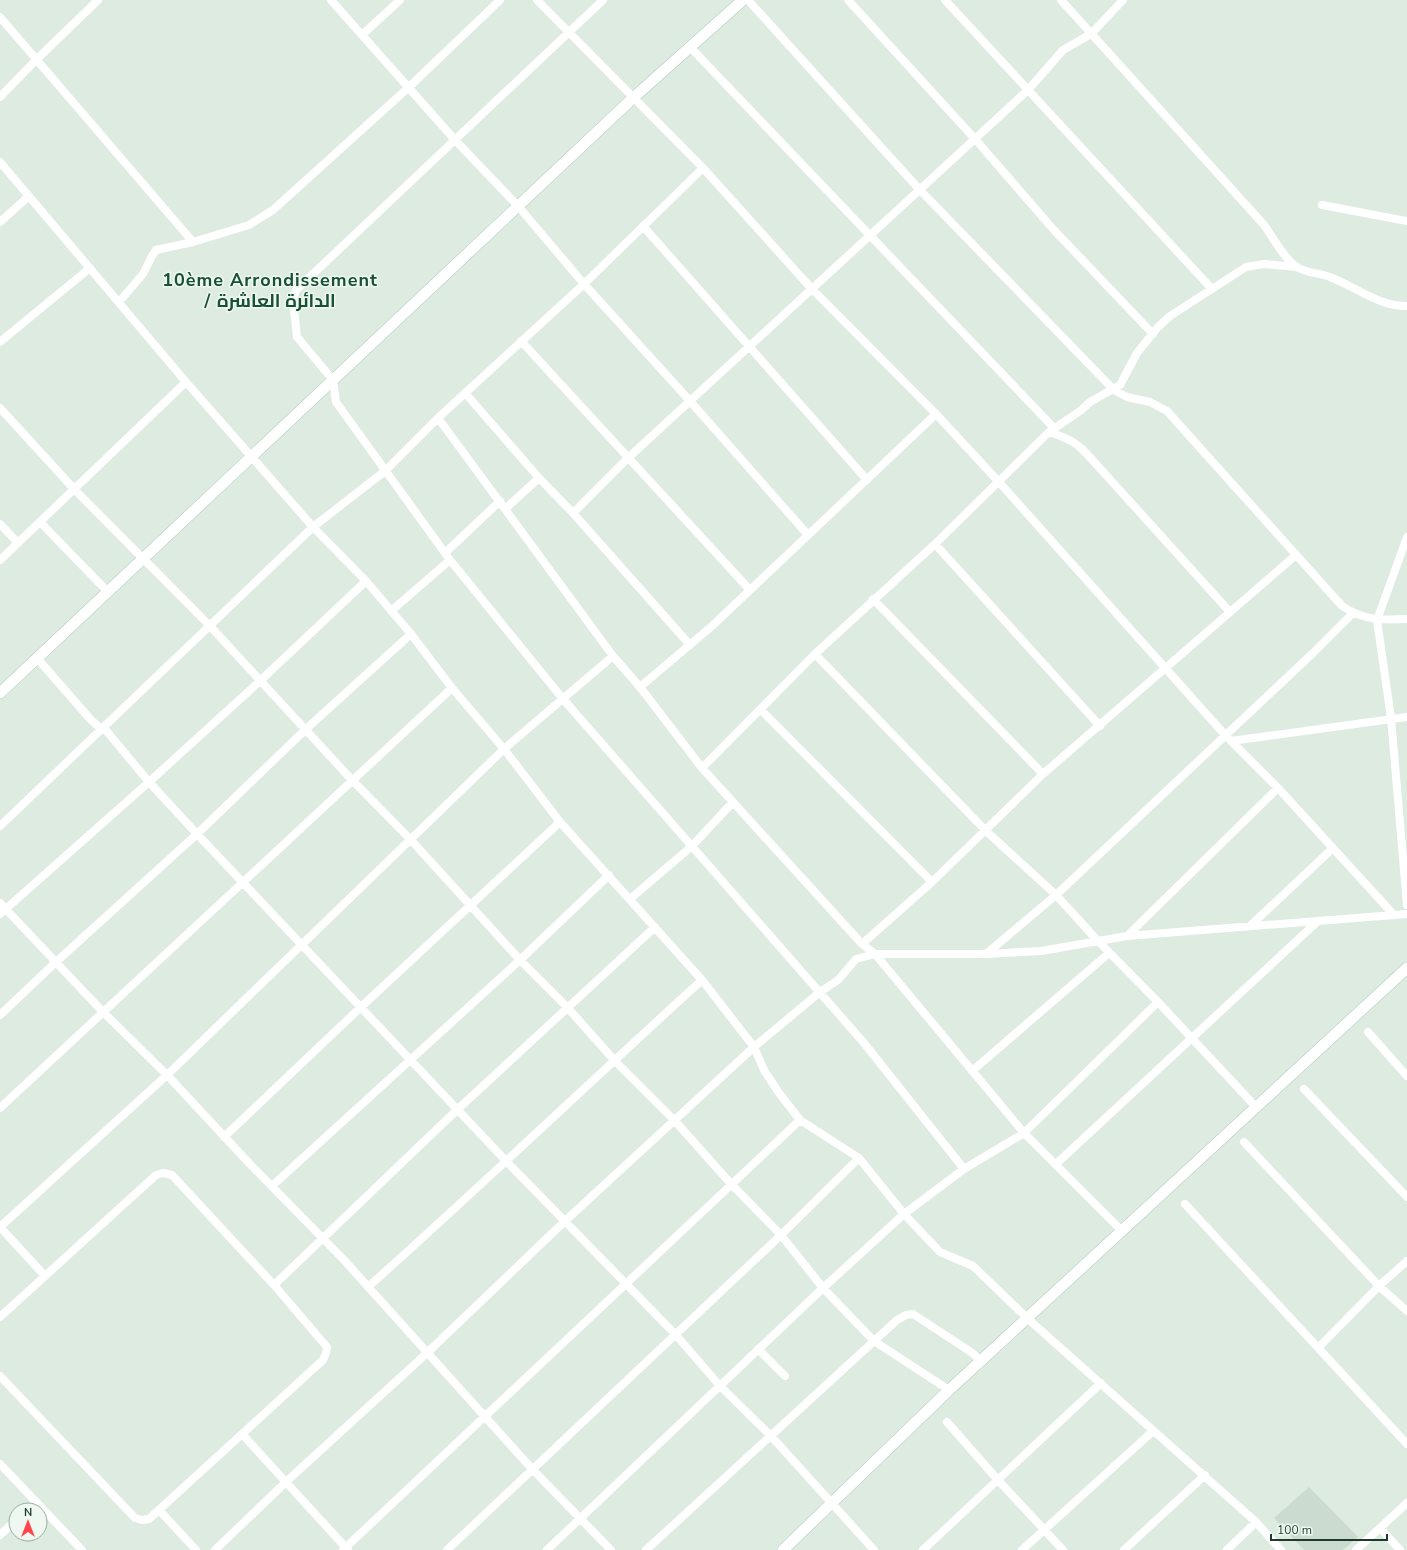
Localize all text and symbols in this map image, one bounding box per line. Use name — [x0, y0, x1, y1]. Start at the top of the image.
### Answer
district label: 10ème Arrondissement / الدائرة العاشرة — [162, 268, 378, 313]
north arrow — [8, 1502, 48, 1542]
text: N — [24, 1505, 32, 1520]
scale bar — [1271, 1516, 1387, 1542]
text: 100 m — [1277, 1522, 1312, 1538]

